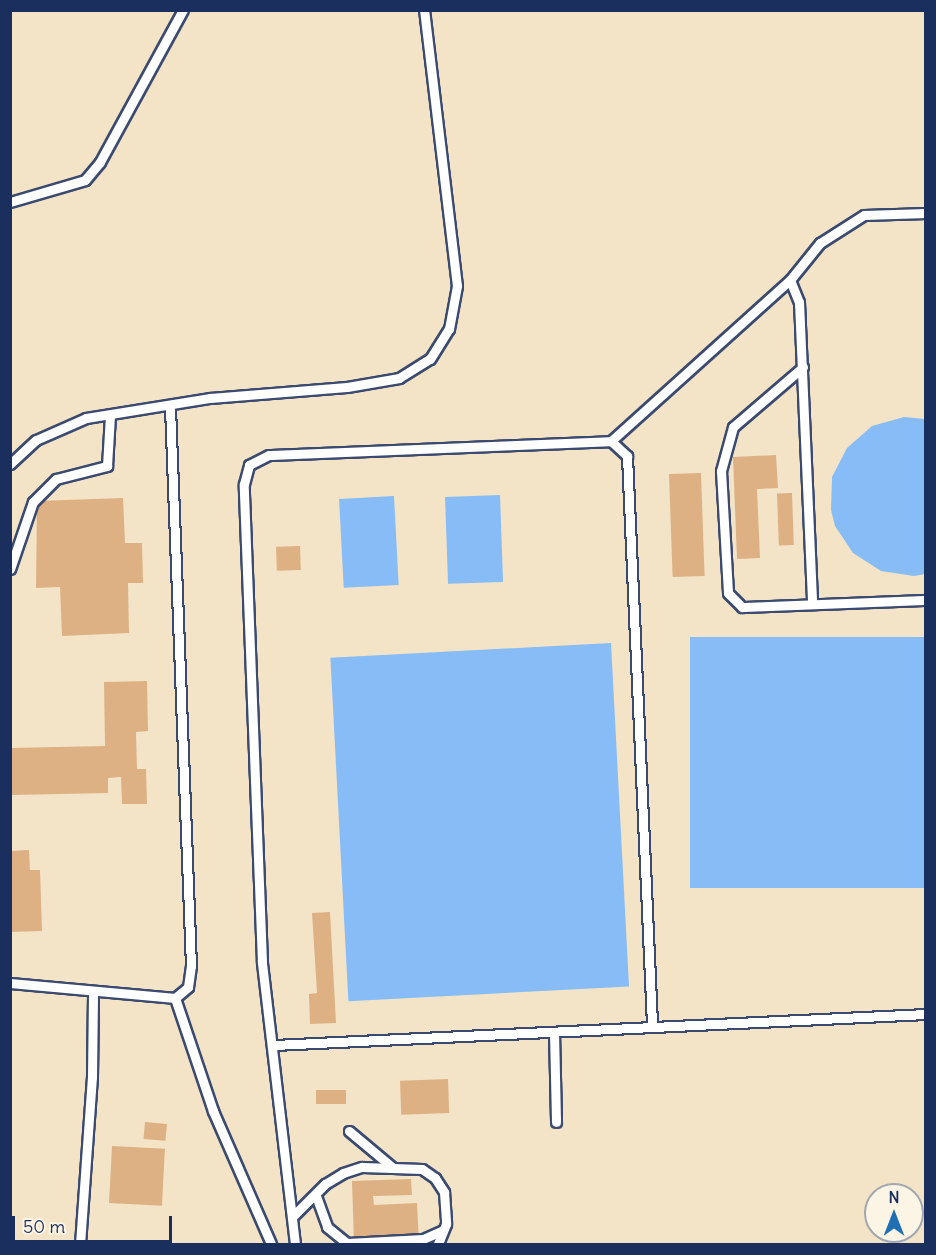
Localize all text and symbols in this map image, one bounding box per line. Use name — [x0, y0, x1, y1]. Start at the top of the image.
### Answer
north arrow — [864, 1183, 924, 1243]
text: N — [888, 1187, 900, 1207]
scale bar — [15, 1204, 176, 1242]
text: 50 m — [23, 1215, 65, 1238]

